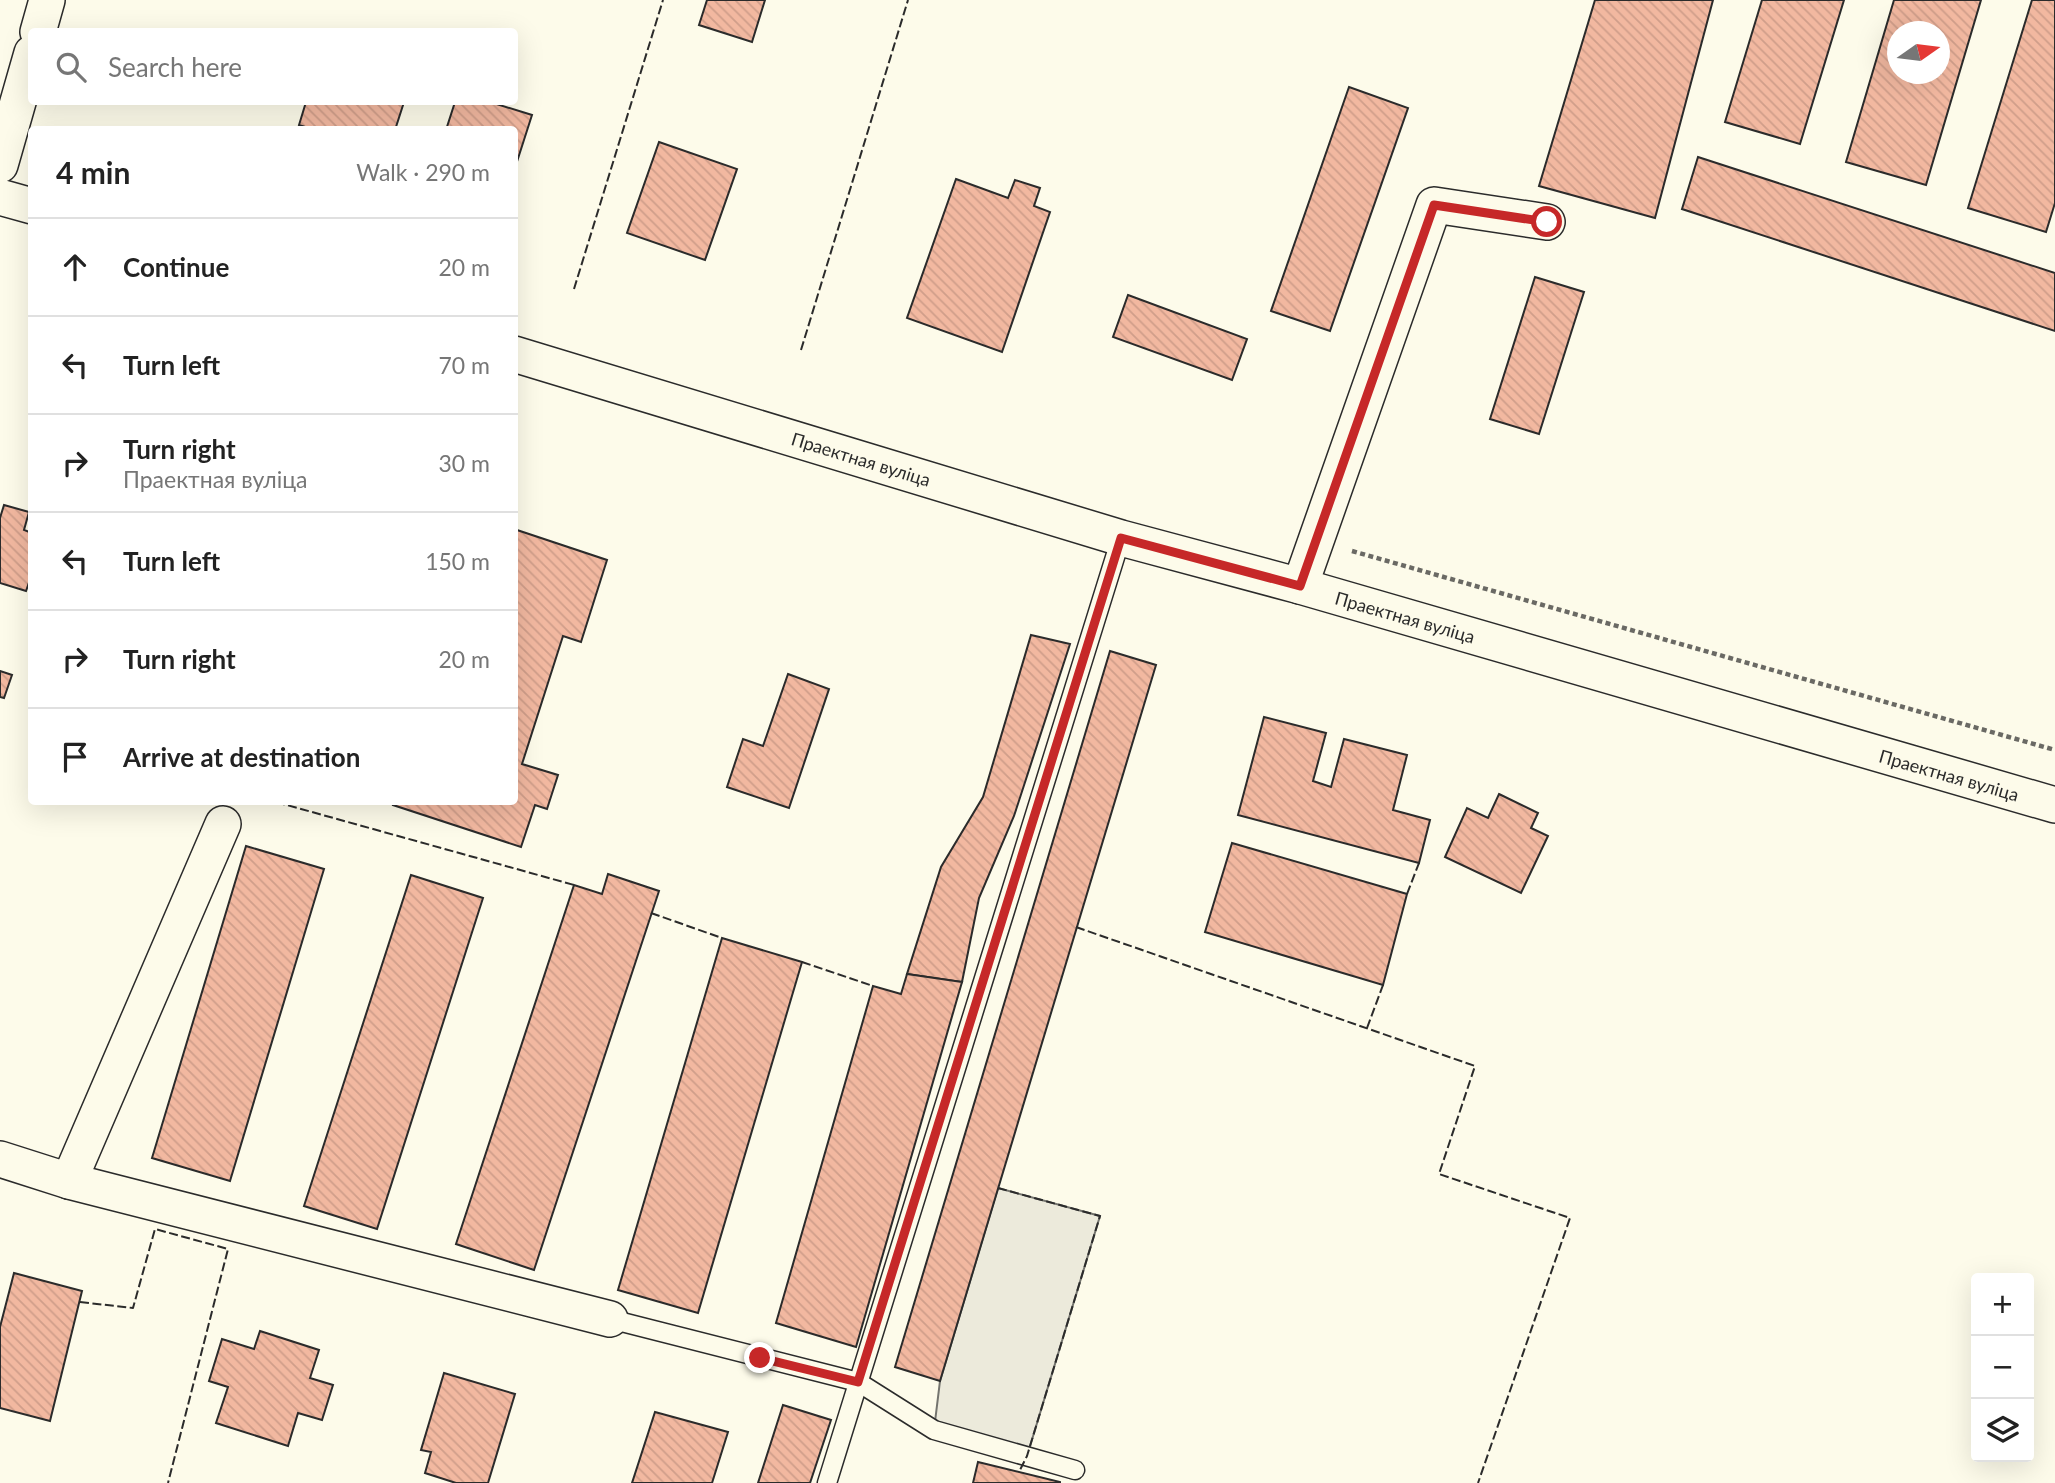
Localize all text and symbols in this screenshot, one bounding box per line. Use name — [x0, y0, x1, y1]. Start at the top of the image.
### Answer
north arrow — [1887, 21, 1950, 84]
search box — [28, 28, 518, 105]
icon: search — [52, 48, 90, 86]
text: Search here — [108, 51, 242, 83]
text: 4 min — [56, 154, 130, 190]
text: Walk · 290 m — [356, 158, 490, 186]
route start — [1531, 206, 1562, 237]
icon: ahead — [56, 248, 94, 286]
text: Continue — [123, 251, 229, 283]
text: 20 m — [439, 253, 490, 281]
icon: left — [56, 346, 94, 384]
text: Turn left — [123, 349, 220, 381]
text: 70 m — [439, 351, 490, 379]
street label: Праектная вуліца — [789, 427, 933, 491]
text: Turn right — [123, 433, 236, 465]
icon: right — [56, 444, 94, 482]
text: 30 m — [439, 449, 490, 477]
text: Праектная вуліца — [123, 465, 308, 493]
icon: left — [56, 542, 94, 580]
text: Turn left — [123, 545, 220, 577]
text: 150 m — [425, 547, 490, 575]
street label: Праектная вуліца — [1333, 587, 1477, 647]
icon: right — [56, 640, 94, 678]
text: Turn right — [123, 643, 236, 675]
text: 20 m — [439, 645, 490, 673]
icon: arrive — [56, 738, 94, 776]
text: Arrive at destination — [123, 741, 360, 773]
street label: Праектная вуліца — [1877, 745, 2021, 805]
map controls — [1971, 1273, 2034, 1462]
button: + — [1971, 1273, 2034, 1336]
button: − — [1971, 1336, 2034, 1399]
route end — [744, 1342, 775, 1373]
button: layers — [1971, 1399, 2034, 1462]

